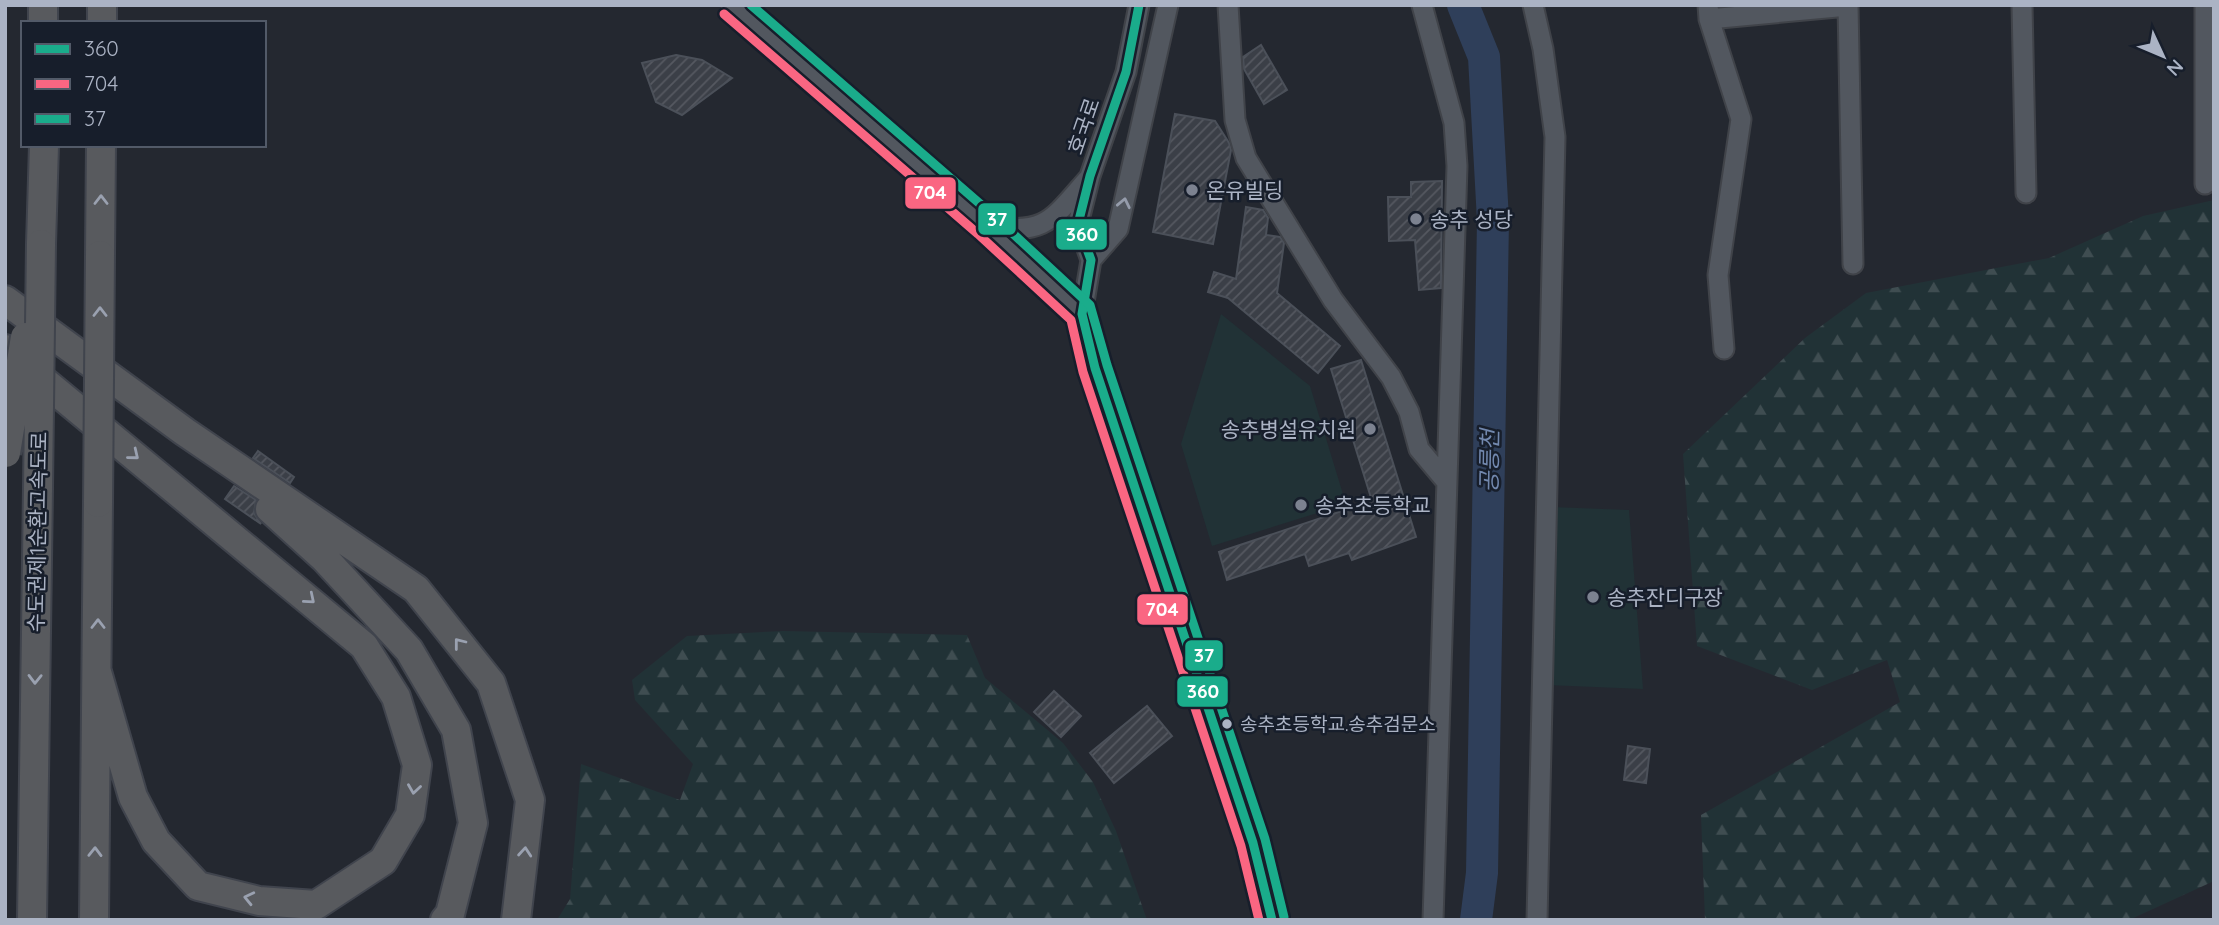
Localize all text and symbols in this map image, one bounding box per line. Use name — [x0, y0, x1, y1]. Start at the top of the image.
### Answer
legend — [21, 21, 266, 147]
north arrow — [2128, 21, 2198, 91]
text: 360 — [84, 35, 119, 61]
text: N — [2162, 54, 2189, 81]
text: 704 — [84, 70, 118, 96]
street label: 호국로 — [1061, 94, 1105, 158]
text: 37 — [84, 105, 106, 131]
line badge: 704 — [904, 176, 957, 210]
place label: 온유빌딩 — [1206, 177, 1283, 203]
text: 704 — [913, 180, 947, 204]
marker: 온유빌딩 — [1184, 182, 1200, 198]
one-way arrow — [93, 194, 109, 205]
one-way arrow — [1115, 197, 1130, 209]
line badge: 37 — [977, 202, 1017, 236]
place label: 송추 성당 — [1430, 206, 1513, 232]
text: 37 — [987, 207, 1007, 231]
marker: 송추 성당 — [1408, 211, 1424, 227]
line badge: 360 — [1055, 218, 1108, 251]
text: 360 — [1066, 222, 1098, 246]
one-way arrow — [92, 307, 108, 317]
place label: 송추병설유치원 — [1221, 416, 1356, 442]
marker: 송추병설유치원 — [1362, 421, 1378, 437]
water label: 공릉천 — [1474, 426, 1504, 493]
street label: 수도권제1순환고속도로 — [22, 431, 52, 633]
one-way arrow — [126, 446, 138, 459]
place label: 송추초등학교 — [1315, 492, 1431, 518]
marker: 송추초등학교 — [1293, 497, 1309, 513]
place label: 송추잔디구장 — [1607, 584, 1723, 610]
marker: 송추잔디구장 — [1585, 589, 1601, 605]
one-way arrow — [301, 591, 314, 603]
line badge: 704 — [1136, 593, 1189, 626]
text: 704 — [1145, 597, 1179, 621]
one-way arrow — [90, 618, 105, 629]
one-way arrow — [454, 638, 467, 650]
line badge: 37 — [1184, 639, 1224, 672]
text: 37 — [1194, 643, 1214, 667]
one-way arrow — [27, 674, 43, 685]
line badge: 360 — [1176, 675, 1229, 708]
text: 360 — [1187, 679, 1219, 703]
place label: 송추초등학교.송추검문소 — [1240, 712, 1436, 736]
marker: 송추초등학교.송추검문소 — [1220, 717, 1234, 731]
one-way arrow — [406, 783, 421, 795]
one-way arrow — [87, 846, 103, 856]
one-way arrow — [517, 847, 532, 858]
one-way arrow — [243, 892, 255, 907]

